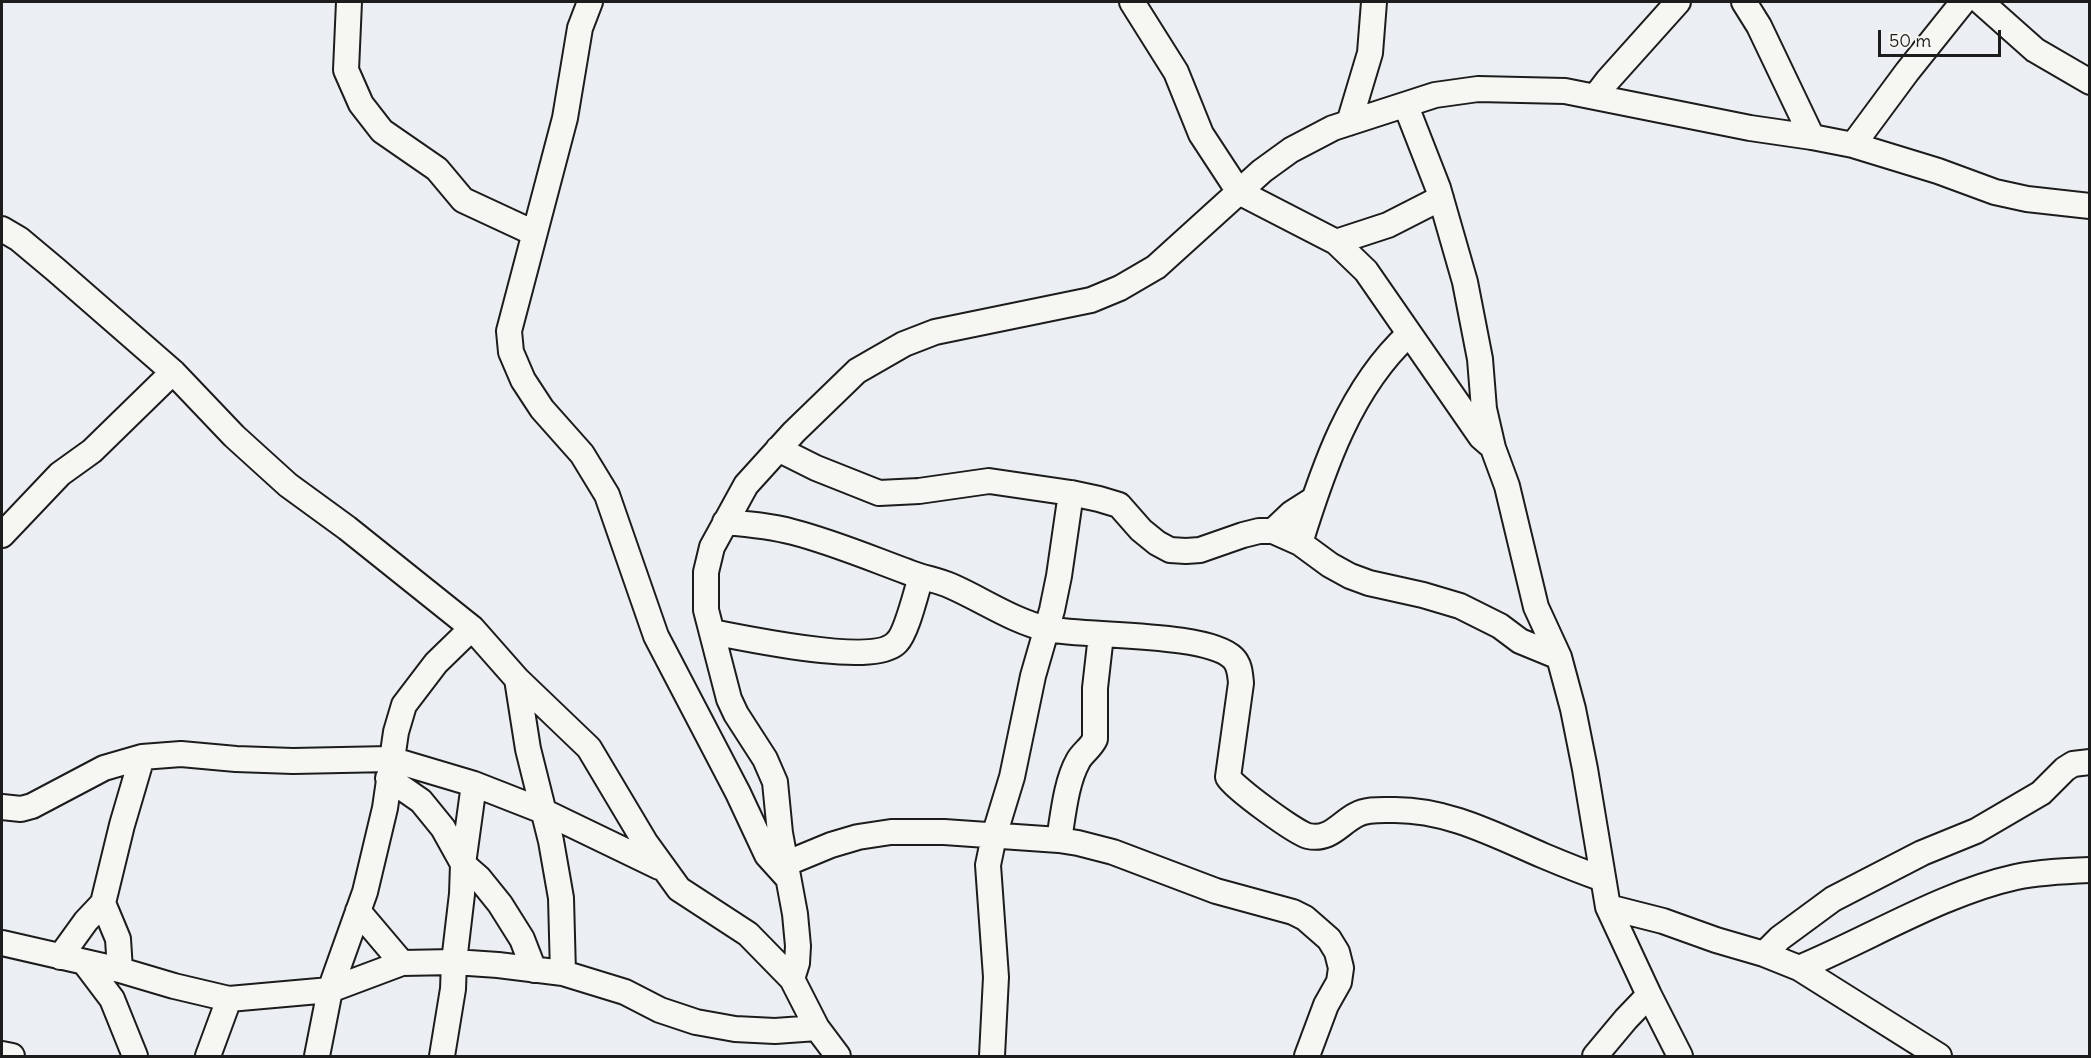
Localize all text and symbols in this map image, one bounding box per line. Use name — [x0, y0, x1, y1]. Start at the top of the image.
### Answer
scale bar — [1881, 18, 2004, 56]
text: 50 m — [1889, 29, 1931, 52]

